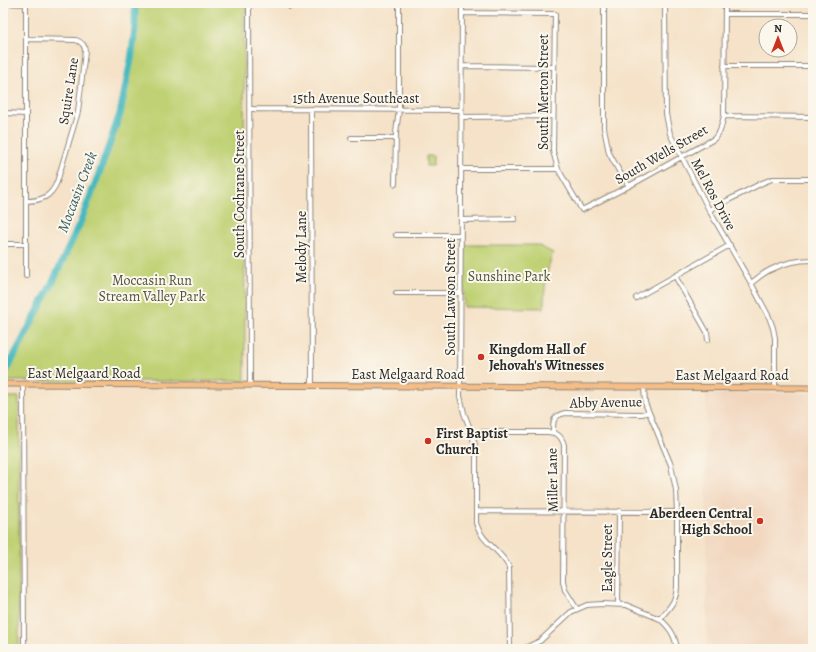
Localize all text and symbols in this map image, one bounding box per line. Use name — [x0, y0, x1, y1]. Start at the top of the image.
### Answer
north arrow — [758, 18, 798, 58]
text: N — [774, 21, 782, 36]
street label: South Merton Street — [534, 34, 553, 150]
street label: Squire Lane — [54, 56, 83, 126]
street label: 15th Avenue Southeast — [293, 89, 420, 108]
street label: South Wells Street — [611, 120, 712, 189]
street label: South Cochrane Street — [230, 129, 249, 258]
water label: Moccasin Creek — [52, 148, 102, 235]
street label: Mel Ros Drive — [687, 155, 740, 234]
street label: Melody Lane — [292, 211, 311, 283]
street label: South Lawson Street — [441, 238, 460, 356]
park label: Sunshine Park — [468, 267, 550, 286]
park label: Moccasin Run Stream Valley Park — [99, 271, 205, 306]
place label: Kingdom Hall of Jehovah's Witnesses — [489, 340, 605, 375]
marker: Kingdom Hall of Jehovah's Witnesses — [476, 352, 486, 362]
street label: East Melgaard Road — [27, 364, 141, 383]
street label: East Melgaard Road — [351, 365, 465, 384]
street label: East Melgaard Road — [675, 366, 789, 385]
street label: Abby Avenue — [569, 392, 642, 413]
place label: First Baptist Church — [436, 424, 508, 459]
marker: First Baptist Church — [423, 436, 433, 446]
street label: Miller Lane — [542, 448, 563, 512]
place label: Aberdeen Central High School — [649, 504, 752, 539]
marker: Aberdeen Central High School — [755, 516, 765, 526]
street label: Eagle Street — [598, 523, 617, 592]

